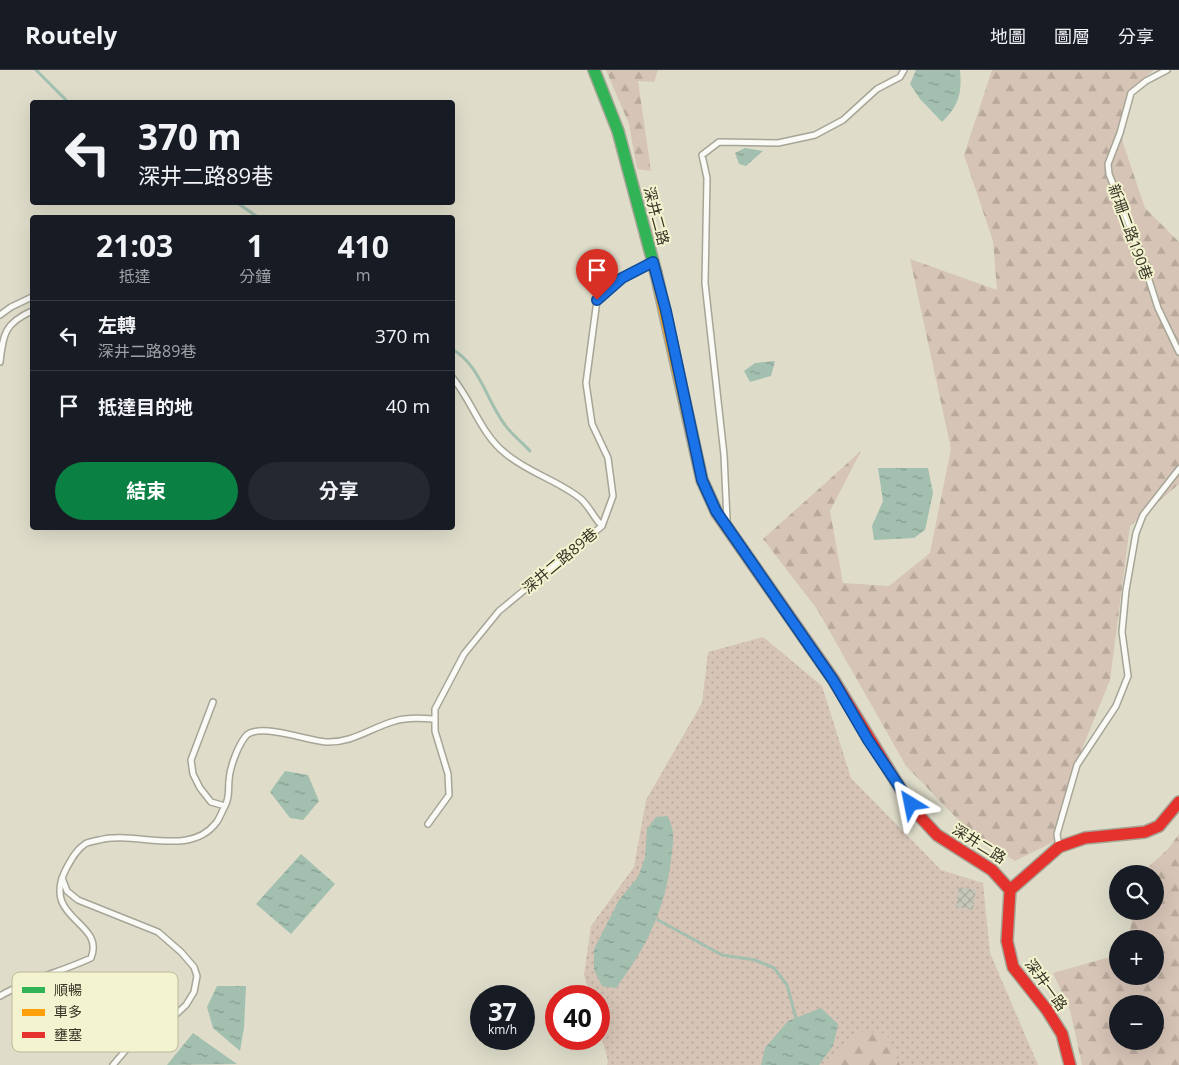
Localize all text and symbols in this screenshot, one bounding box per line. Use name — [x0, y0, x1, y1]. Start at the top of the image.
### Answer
text: Routely — [25, 18, 117, 51]
text: 地圖 — [990, 24, 1026, 48]
text: 圖層 — [1054, 24, 1090, 48]
text: 分享 — [1118, 24, 1154, 48]
text: 370 m — [138, 113, 242, 160]
icon: left — [55, 120, 120, 185]
text: 深井二路89巷 — [138, 160, 273, 190]
street label: 新珊二路190巷 — [1104, 181, 1158, 282]
street label: 深井二路 — [640, 184, 674, 247]
text: 21:03 — [96, 225, 173, 266]
text: 1 — [247, 225, 264, 266]
text: 410 — [337, 226, 389, 267]
pin — [576, 249, 618, 300]
icon: arrive — [583, 256, 611, 284]
text: m — [356, 264, 371, 286]
text: 抵達 — [119, 265, 151, 287]
text: 分鐘 — [239, 265, 271, 287]
text: 左轉 — [98, 312, 136, 338]
icon: left — [55, 322, 83, 350]
text: 370 m — [375, 323, 430, 349]
text: 深井二路89巷 — [98, 340, 196, 362]
icon: arrive — [55, 392, 83, 420]
text: 40 m — [386, 393, 430, 419]
text: 抵達目的地 — [98, 394, 193, 420]
button: 結束 — [55, 462, 238, 520]
button: 分享 — [248, 462, 430, 520]
street label: 深井二路89巷 — [518, 523, 601, 598]
position arrow — [884, 777, 936, 829]
street label: 深井二路 — [949, 819, 1010, 868]
map controls — [1109, 865, 1164, 1050]
button: search — [1109, 865, 1164, 920]
button: + — [1109, 930, 1164, 985]
street label: 深井一路 — [1021, 954, 1073, 1015]
legend — [12, 972, 178, 1052]
text: 順暢 — [54, 980, 82, 999]
speed limit sign: 40 — [545, 985, 610, 1050]
text: 37 — [488, 994, 517, 1028]
button: − — [1109, 995, 1164, 1050]
text: 車多 — [54, 1002, 82, 1021]
text: km/h — [488, 1021, 517, 1038]
text: 壅塞 — [54, 1025, 82, 1044]

